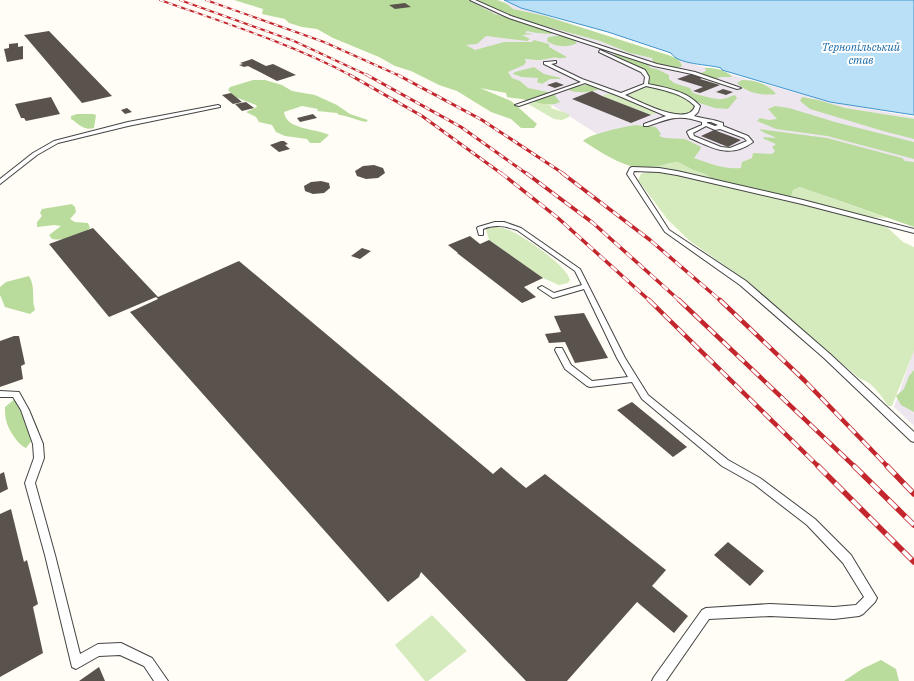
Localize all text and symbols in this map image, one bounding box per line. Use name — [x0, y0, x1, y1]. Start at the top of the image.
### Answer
water label: Тернопільський став — [822, 40, 901, 67]

